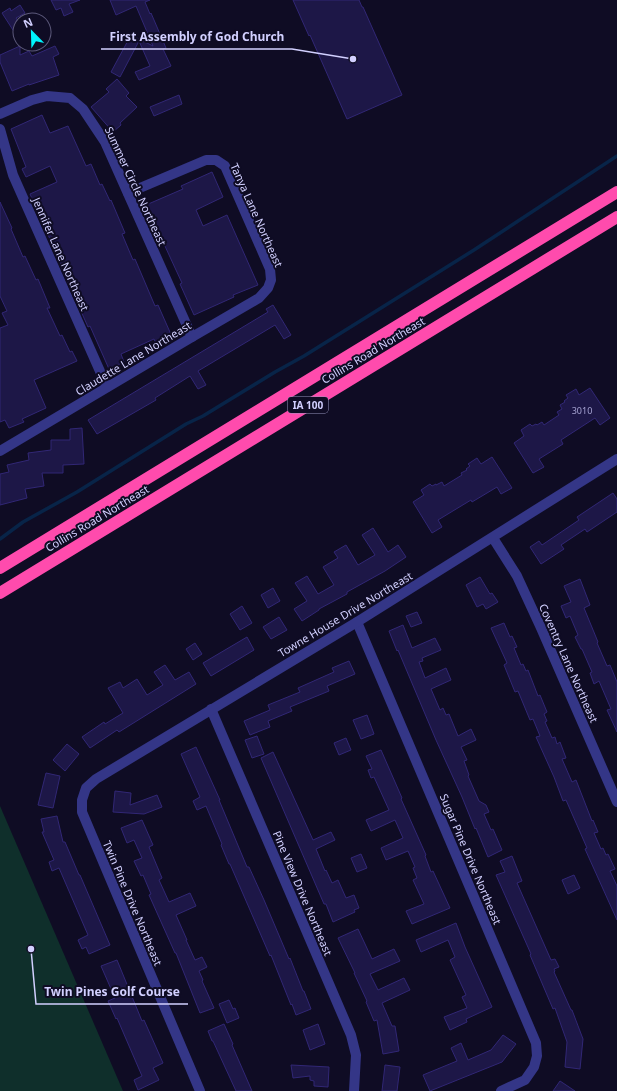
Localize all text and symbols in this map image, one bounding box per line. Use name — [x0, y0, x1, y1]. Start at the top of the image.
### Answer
north arrow — [12, 12, 52, 52]
text: N — [21, 14, 35, 31]
callout: First Assembly of God Church — [101, 25, 292, 49]
text: First Assembly of God Church — [110, 28, 284, 45]
street label: Summer Circle Northeast — [102, 124, 170, 248]
street label: Tanya Lane Northeast — [227, 161, 287, 269]
street label: Jennifer Lane Northeast — [29, 194, 93, 313]
street label: Collins Road Northeast — [318, 313, 428, 387]
street label: Claudette Lane Northeast — [72, 317, 194, 399]
road number: IA 100 — [288, 397, 328, 413]
house number: 3010 — [572, 404, 592, 417]
street label: Collins Road Northeast — [42, 481, 152, 555]
street label: Towne House Drive Northeast — [275, 568, 415, 660]
street label: Coventry Lane Northeast — [536, 601, 602, 725]
street label: Sugar Pine Drive Northeast — [437, 791, 505, 927]
street label: Pine View Drive Northeast — [270, 828, 336, 958]
street label: Twin Pine Drive Northeast — [100, 838, 166, 968]
callout: Twin Pines Golf Course — [36, 980, 188, 1004]
text: Twin Pines Golf Course — [44, 983, 180, 1000]

